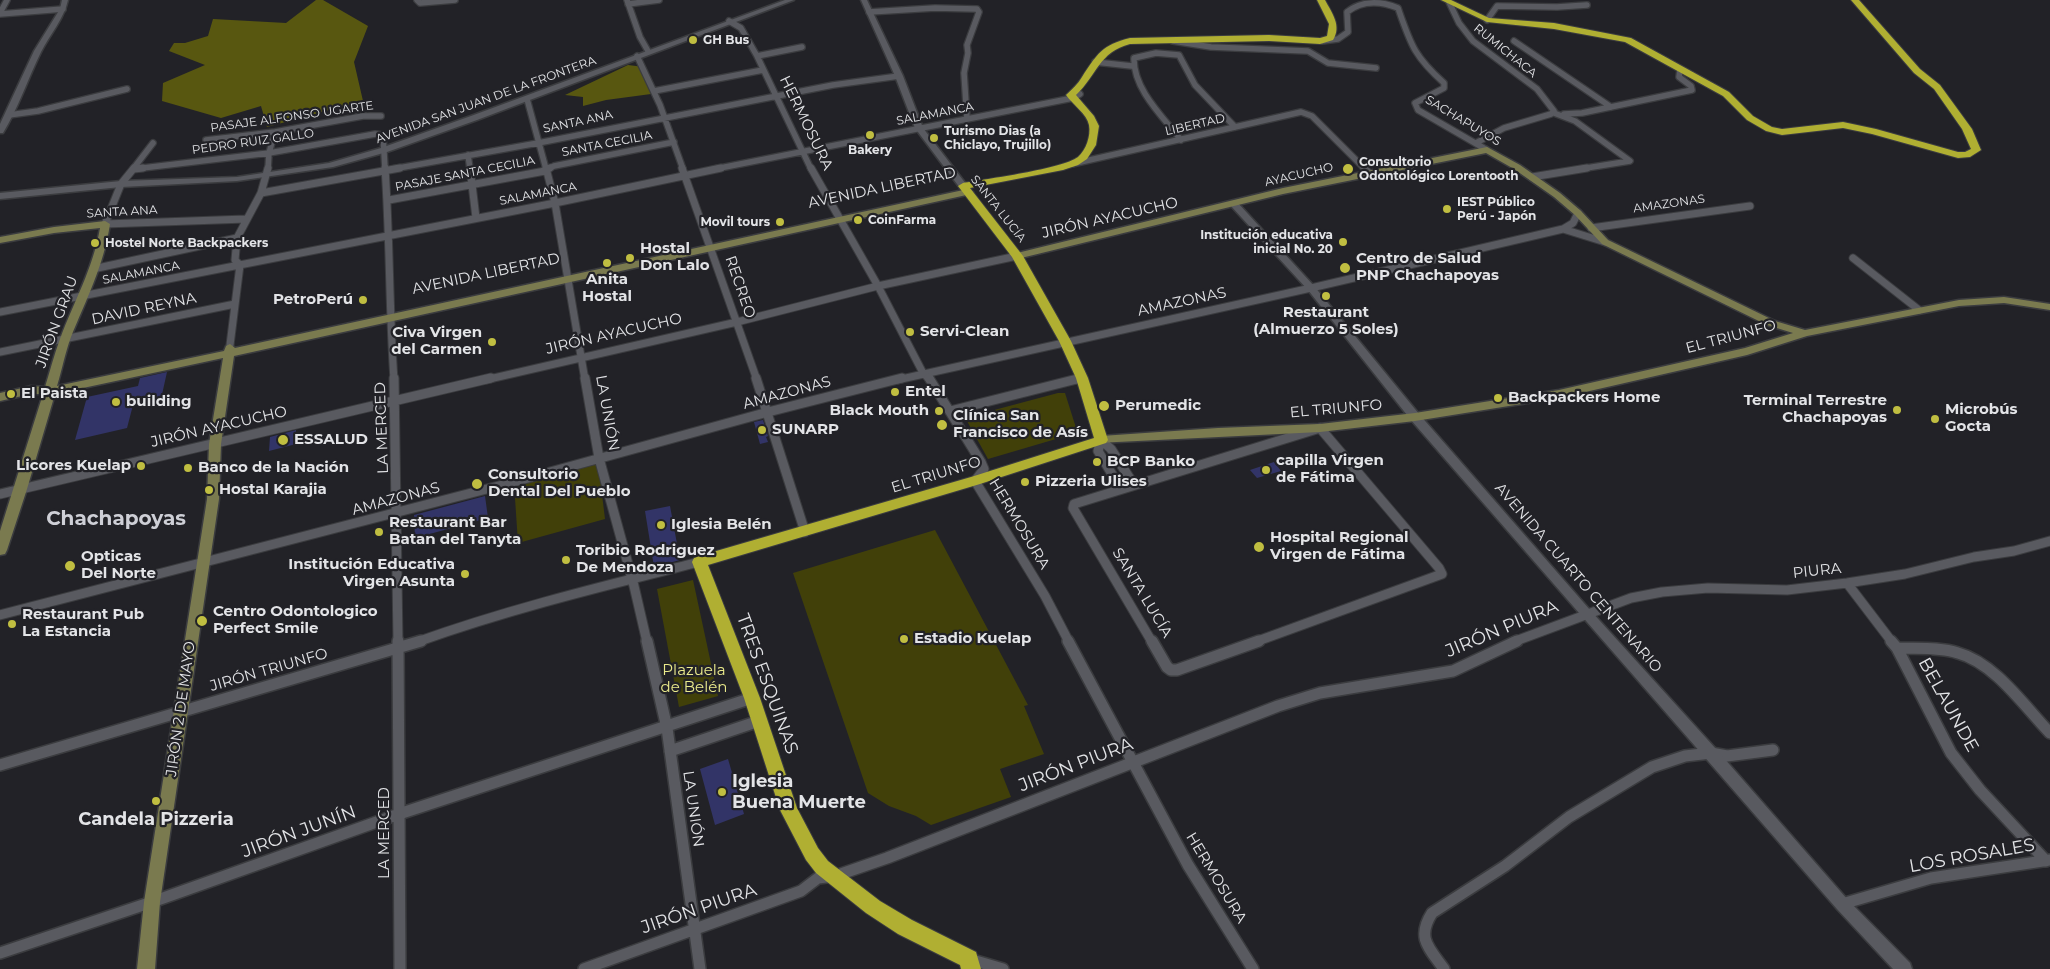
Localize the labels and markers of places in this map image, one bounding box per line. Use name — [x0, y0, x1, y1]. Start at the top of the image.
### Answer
place label: GH Bus — [703, 33, 749, 47]
marker: GH Bus — [687, 34, 699, 46]
place label: Turismo Dias (a Chiclayo, Trujillo) — [944, 124, 1051, 152]
marker: Bakery — [864, 129, 876, 141]
marker: Turismo Dias (a Chiclayo, Trujillo) — [928, 132, 940, 144]
place label: Bakery — [848, 143, 892, 157]
place label: Consultorio Odontológico Lorentooth — [1359, 155, 1518, 183]
marker: Consultorio Odontológico Lorentooth — [1341, 162, 1355, 176]
place label: IEST Público Perú - Japón — [1457, 195, 1536, 223]
marker: IEST Público Perú - Japón — [1441, 203, 1453, 215]
place label: CoinFarma — [868, 213, 936, 227]
marker: CoinFarma — [852, 214, 864, 226]
place label: Movil tours — [700, 215, 770, 229]
marker: Movil tours — [774, 216, 786, 228]
place label: Institución educativa inicial No. 20 — [1200, 228, 1333, 256]
place label: Hostel Norte Backpackers — [105, 236, 268, 250]
marker: Institución educativa inicial No. 20 — [1337, 236, 1349, 248]
marker: Hostel Norte Backpackers — [89, 237, 101, 249]
place label: Hostal Don Lalo — [640, 240, 710, 275]
place label: Centro de Salud PNP Chachapoyas — [1356, 250, 1499, 285]
marker: Hostal Don Lalo — [624, 252, 636, 264]
marker: Anita Hostal — [601, 257, 613, 269]
marker: Centro de Salud PNP Chachapoyas — [1338, 261, 1352, 275]
place label: Anita Hostal — [582, 271, 632, 306]
marker: Restaurant (Almuerzo 5 Soles) — [1320, 290, 1332, 302]
place label: PetroPerú — [273, 291, 353, 309]
marker: PetroPerú — [357, 294, 369, 306]
place label: Restaurant (Almuerzo 5 Soles) — [1253, 304, 1399, 339]
place label: Servi-Clean — [920, 323, 1009, 341]
place label: Civa Virgen del Carmen — [391, 324, 482, 359]
marker: Servi-Clean — [904, 326, 916, 338]
marker: Civa Virgen del Carmen — [486, 336, 498, 348]
place label: Entel — [905, 383, 946, 401]
place label: El Paista — [21, 385, 88, 403]
marker: Entel — [889, 386, 901, 398]
marker: El Paista — [5, 388, 17, 400]
place label: Backpackers Home — [1508, 389, 1661, 407]
marker: Backpackers Home — [1492, 392, 1504, 404]
place label: Terminal Terrestre Chachapoyas — [1744, 392, 1887, 427]
place label: building — [126, 393, 192, 411]
marker: building — [110, 396, 122, 408]
place label: Perumedic — [1115, 397, 1201, 415]
marker: Perumedic — [1097, 399, 1111, 413]
place label: Microbús Gocta — [1945, 401, 2017, 436]
place label: Black Mouth — [829, 402, 929, 420]
marker: Terminal Terrestre Chachapoyas — [1891, 404, 1903, 416]
marker: Black Mouth — [933, 405, 945, 417]
place label: Clínica San Francisco de Asís — [953, 407, 1088, 442]
marker: Microbús Gocta — [1929, 413, 1941, 425]
marker: Clínica San Francisco de Asís — [935, 418, 949, 432]
place label: SUNARP — [772, 421, 839, 439]
marker: SUNARP — [756, 424, 768, 436]
place label: ESSALUD — [294, 431, 368, 449]
marker: ESSALUD — [276, 433, 290, 447]
place label: capilla Virgen de Fátima — [1276, 452, 1384, 487]
place label: BCP Banko — [1107, 453, 1195, 471]
marker: BCP Banko — [1091, 456, 1103, 468]
place label: Licores Kuelap — [16, 457, 131, 475]
place label: Banco de la Nación — [198, 459, 349, 477]
marker: Licores Kuelap — [135, 460, 147, 472]
marker: Banco de la Nación — [182, 462, 194, 474]
marker: capilla Virgen de Fátima — [1260, 464, 1272, 476]
place label: Consultorio Dental Del Pueblo — [488, 466, 631, 501]
place label: Pizzeria Ulises — [1035, 473, 1147, 491]
marker: Pizzeria Ulises — [1019, 476, 1031, 488]
marker: Consultorio Dental Del Pueblo — [470, 477, 484, 491]
place label: Hostal Karajia — [219, 481, 327, 499]
marker: Hostal Karajia — [203, 484, 215, 496]
place label: Restaurant Bar Batan del Tanyta — [389, 514, 521, 549]
place label: Iglesia Belén — [671, 516, 772, 534]
marker: Iglesia Belén — [655, 519, 667, 531]
marker: Restaurant Bar Batan del Tanyta — [373, 526, 385, 538]
place label: Hospital Regional Virgen de Fátima — [1270, 529, 1409, 564]
marker: Hospital Regional Virgen de Fátima — [1252, 540, 1266, 554]
place label: Toribio Rodriguez De Mendoza — [576, 542, 715, 577]
place label: Opticas Del Norte — [81, 548, 156, 583]
marker: Toribio Rodriguez De Mendoza — [560, 554, 572, 566]
place label: Institución Educativa Virgen Asunta — [288, 556, 455, 591]
marker: Opticas Del Norte — [63, 559, 77, 573]
marker: Institución Educativa Virgen Asunta — [459, 568, 471, 580]
place label: Centro Odontologico Perfect Smile — [213, 603, 378, 638]
place label: Restaurant Pub La Estancia — [22, 606, 144, 641]
marker: Centro Odontologico Perfect Smile — [195, 614, 209, 628]
marker: Restaurant Pub La Estancia — [6, 618, 18, 630]
place label: Estadio Kuelap — [914, 630, 1031, 648]
marker: Estadio Kuelap — [898, 633, 910, 645]
place label: Iglesia Buena Muerte — [732, 771, 866, 814]
marker: Iglesia Buena Muerte — [716, 786, 728, 798]
marker: Candela Pizzeria — [150, 795, 162, 807]
place label: Candela Pizzeria — [78, 809, 234, 831]

